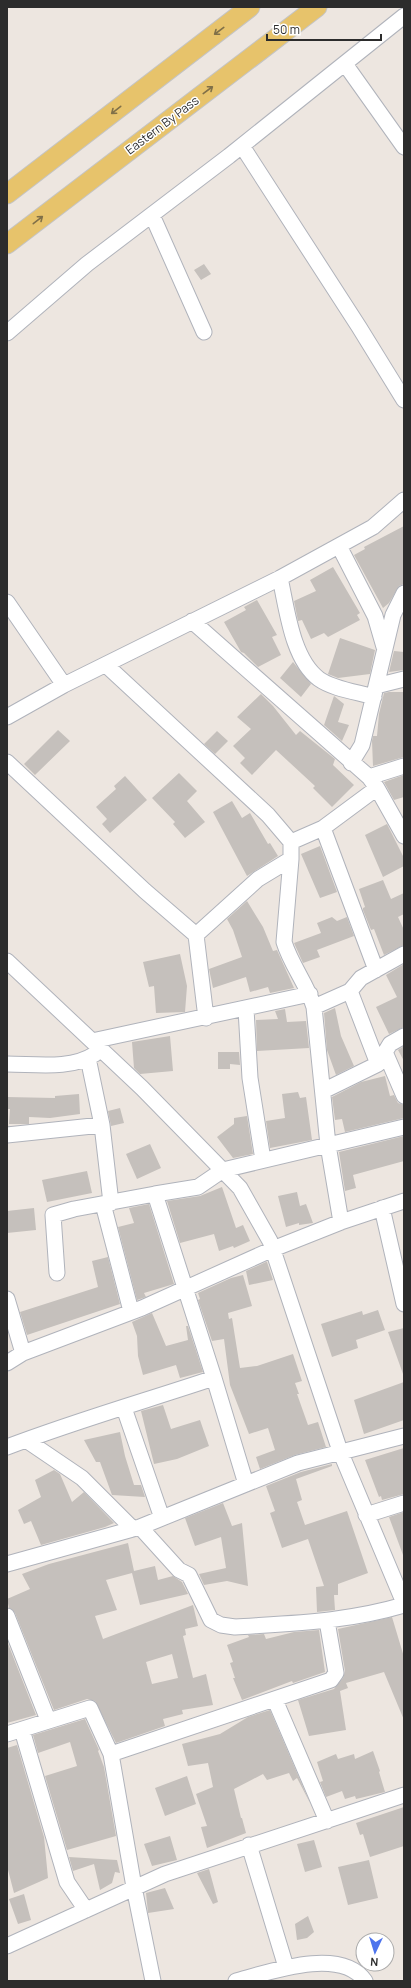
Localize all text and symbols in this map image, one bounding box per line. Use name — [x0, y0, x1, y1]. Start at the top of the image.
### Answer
scale bar — [267, 16, 381, 42]
text: 50 m — [273, 21, 300, 38]
one-way arrow — [214, 26, 225, 35]
one-way arrow — [202, 86, 213, 94]
street label: Eastern By Pass — [122, 92, 202, 158]
one-way arrow — [111, 106, 122, 114]
one-way arrow — [32, 216, 43, 224]
north arrow — [355, 1932, 395, 1972]
text: N — [370, 1955, 379, 1970]

